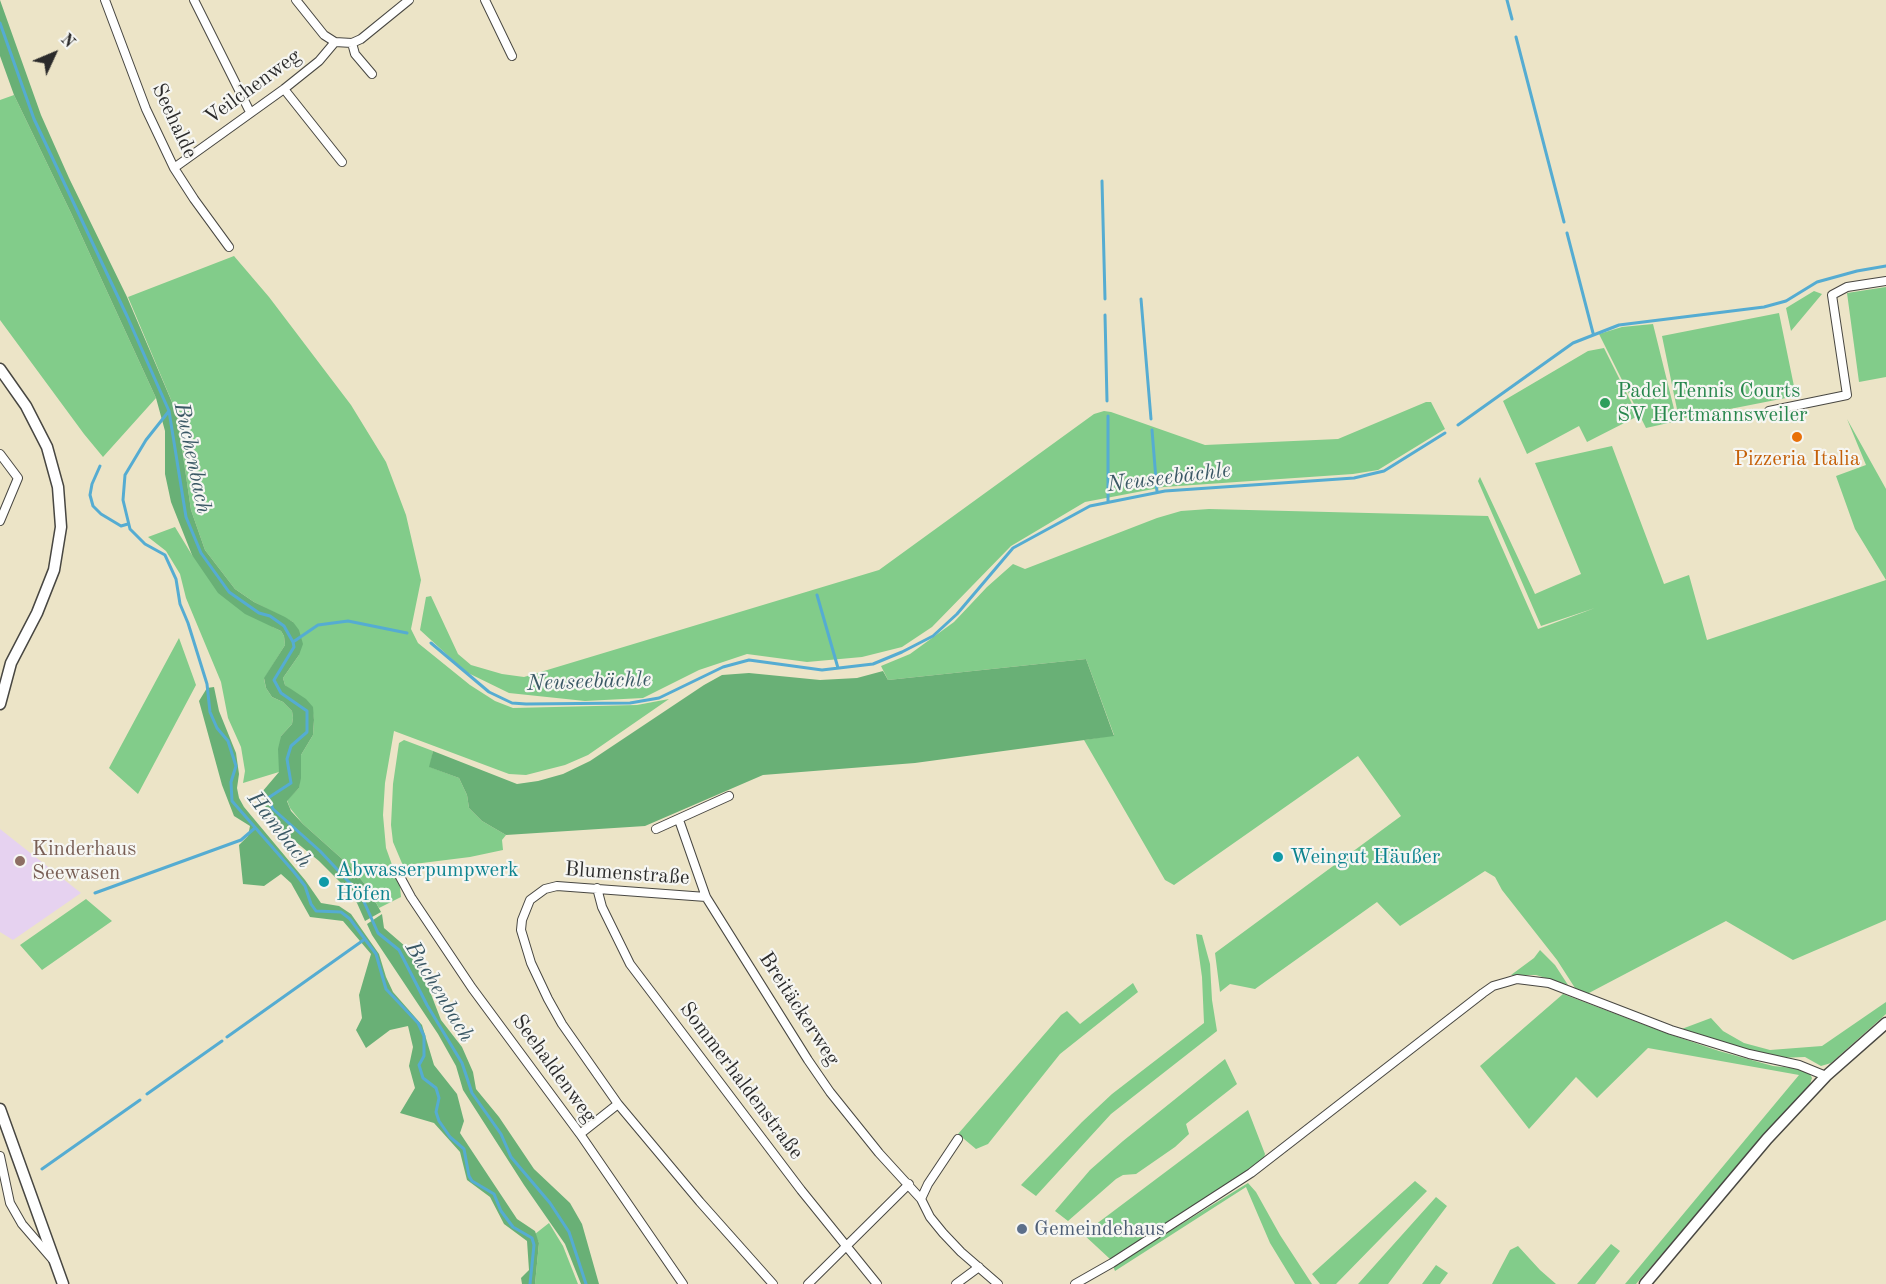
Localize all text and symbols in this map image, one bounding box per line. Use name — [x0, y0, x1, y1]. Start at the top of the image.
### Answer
north arrow — [24, 24, 84, 84]
text: N — [57, 32, 77, 51]
street label: Veilchenweg — [200, 44, 306, 130]
street label: Seehalde — [146, 79, 202, 163]
place label: Padel Tennis Courts SV Hertmannsweiler — [1617, 378, 1808, 428]
marker: Padel Tennis Courts SV Hertmannsweiler — [1598, 396, 1612, 410]
water label: Buchenbach — [167, 400, 217, 516]
marker: Pizzeria Italia — [1790, 430, 1804, 444]
place label: Pizzeria Italia — [1734, 446, 1860, 472]
water label: Neuseebächle — [1106, 457, 1232, 499]
water label: Neuseebächle — [526, 667, 652, 697]
water label: Hambach — [241, 786, 317, 874]
place label: Kinderhaus Seewasen — [32, 836, 136, 886]
place label: Weingut Häußer — [1290, 844, 1440, 870]
marker: Weingut Häußer — [1271, 850, 1285, 864]
marker: Kinderhaus Seewasen — [13, 854, 27, 868]
place label: Abwasserpumpwerk Höfen — [336, 857, 519, 907]
street label: Blumenstraße — [564, 857, 690, 891]
marker: Abwasserpumpwerk Höfen — [317, 875, 331, 889]
water label: Buchenbach — [399, 937, 479, 1047]
street label: Breitäckerweg — [753, 947, 845, 1071]
street label: Sommerhaldenstraße — [674, 997, 808, 1165]
street label: Seehaldenweg — [506, 1010, 602, 1128]
place label: Gemeindehaus — [1034, 1216, 1165, 1242]
marker: Gemeindehaus — [1015, 1222, 1029, 1236]

